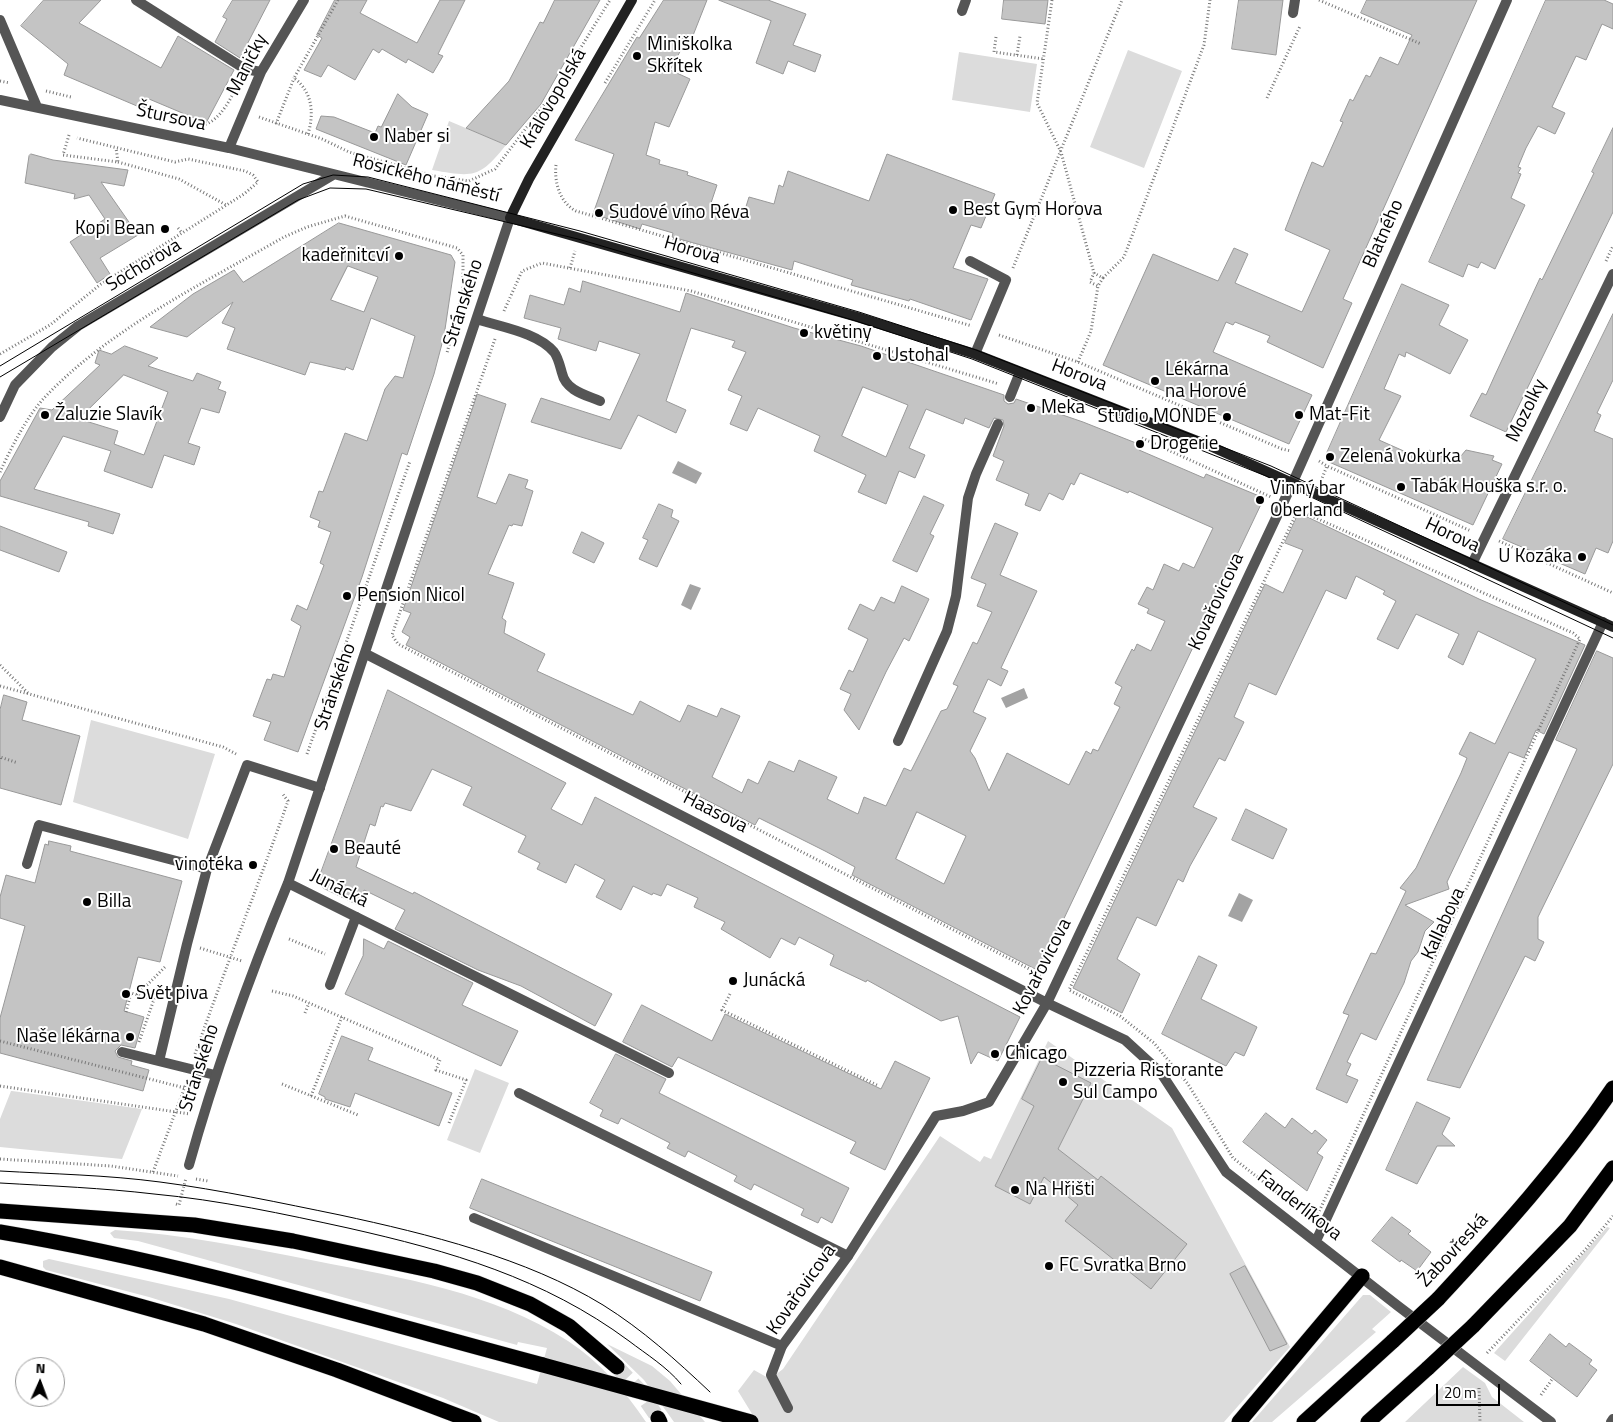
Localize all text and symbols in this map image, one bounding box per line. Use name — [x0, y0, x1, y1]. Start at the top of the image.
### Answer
street label: Maničky — [223, 30, 273, 100]
place label: Miniškolka Skřítek — [647, 34, 732, 78]
street label: Královopolská — [516, 45, 592, 153]
marker: Miniškolka Skřítek — [631, 50, 643, 62]
street label: Štursova — [134, 100, 208, 136]
place label: Naber si — [384, 126, 450, 148]
marker: Naber si — [368, 131, 380, 143]
street label: Rosického náměstí — [350, 150, 502, 208]
street label: Blatného — [1359, 196, 1409, 272]
place label: Best Gym Horova — [963, 199, 1102, 221]
place label: Sudové víno Réva — [609, 202, 749, 224]
marker: Best Gym Horova — [947, 204, 959, 216]
marker: Sudové víno Réva — [593, 207, 605, 219]
place label: Kopi Bean — [75, 218, 155, 240]
marker: Kopi Bean — [159, 223, 171, 235]
street label: Horova — [661, 232, 723, 270]
street label: Sochorova — [102, 235, 186, 297]
place label: kadeřnitcví — [302, 245, 389, 267]
marker: kadeřnitcví — [393, 250, 405, 262]
street label: Stránského — [439, 256, 489, 350]
place label: květiny — [814, 322, 872, 344]
marker: květiny — [798, 327, 810, 339]
place label: Ustohal — [887, 345, 949, 367]
marker: Ustohal — [871, 350, 883, 362]
street label: Horova — [1048, 355, 1110, 397]
place label: Lékárna na Horové — [1165, 359, 1246, 403]
marker: Lékárna na Horové — [1149, 375, 1161, 387]
street label: Mozolky — [1502, 376, 1552, 446]
place label: Meka — [1041, 397, 1085, 419]
marker: Meka — [1025, 402, 1037, 414]
place label: Žaluzie Slavík — [55, 404, 162, 426]
place label: Mat-Fit — [1309, 404, 1370, 426]
place label: Studio MONDE — [1098, 406, 1217, 428]
marker: Žaluzie Slavík — [39, 409, 51, 421]
marker: Mat-Fit — [1293, 409, 1305, 421]
marker: Studio MONDE — [1221, 411, 1233, 423]
place label: Drogerie — [1150, 433, 1218, 455]
marker: Drogerie — [1134, 438, 1146, 450]
place label: Zelená vokurka — [1340, 446, 1461, 468]
marker: Zelená vokurka — [1324, 451, 1336, 463]
place label: Tabák Houška s.r. o. — [1411, 476, 1567, 498]
place label: Vinný bar Oberland — [1270, 478, 1345, 522]
marker: Tabák Houška s.r. o. — [1395, 481, 1407, 493]
marker: Vinný bar Oberland — [1254, 494, 1266, 506]
street label: Horova — [1421, 514, 1483, 558]
place label: U Kozáka — [1498, 546, 1572, 568]
street label: Kovařovicova — [1184, 550, 1250, 654]
marker: U Kozáka — [1576, 551, 1588, 563]
place label: Pension Nicol — [357, 585, 465, 607]
marker: Pension Nicol — [341, 590, 353, 602]
street label: Stránského — [310, 640, 362, 734]
street label: Haasova — [679, 787, 751, 839]
place label: Beauté — [344, 838, 401, 860]
marker: Beauté — [328, 843, 340, 855]
place label: vinotéka — [175, 854, 243, 876]
marker: vinotéka — [247, 859, 259, 871]
street label: Junácká — [306, 865, 372, 913]
street label: Kallabova — [1417, 884, 1471, 964]
place label: Billa — [97, 891, 131, 913]
marker: Billa — [81, 896, 93, 908]
street label: Kovařovicova — [1009, 915, 1077, 1019]
place label: Junácká — [743, 970, 805, 992]
marker: Junácká — [727, 975, 739, 987]
place label: Svět piva — [136, 983, 208, 1005]
marker: Svět piva — [120, 988, 132, 1000]
street label: Stránského — [175, 1021, 225, 1115]
place label: Naše lékárna — [16, 1026, 120, 1048]
marker: Naše lékárna — [124, 1031, 136, 1043]
place label: Chicago — [1005, 1043, 1067, 1065]
marker: Chicago — [989, 1048, 1001, 1060]
place label: Pizzeria Ristorante Sul Campo — [1073, 1060, 1224, 1104]
marker: Pizzeria Ristorante Sul Campo — [1057, 1076, 1069, 1088]
street label: Fanderlíkova — [1252, 1166, 1346, 1246]
place label: Na Hřišti — [1025, 1179, 1095, 1201]
marker: Na Hřišti — [1009, 1184, 1021, 1196]
street label: Žabovřeská — [1414, 1210, 1494, 1292]
street label: Kovařovicova — [763, 1240, 841, 1340]
place label: FC Svratka Brno — [1059, 1255, 1187, 1277]
marker: FC Svratka Brno — [1043, 1260, 1055, 1272]
north arrow — [15, 1357, 65, 1407]
text: N — [35, 1357, 46, 1378]
scale bar — [1438, 1374, 1502, 1406]
text: 20 m — [1444, 1381, 1477, 1404]

